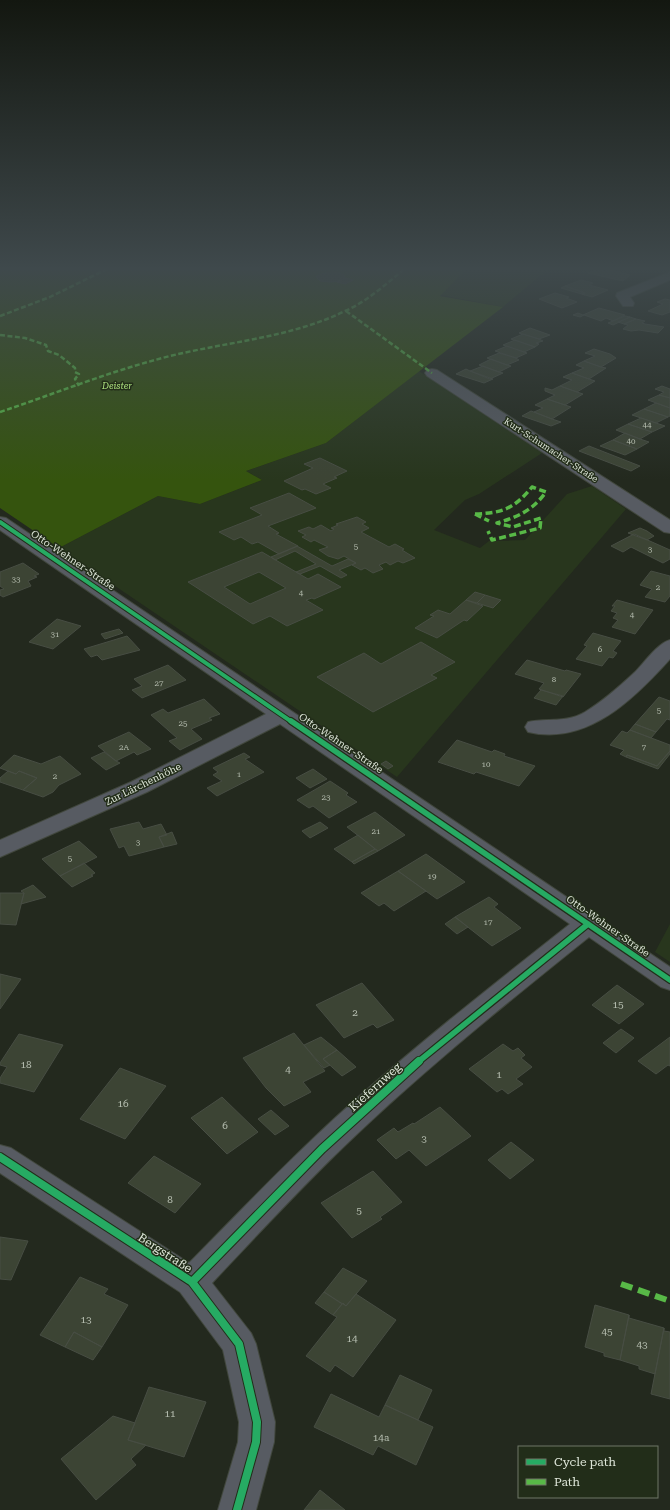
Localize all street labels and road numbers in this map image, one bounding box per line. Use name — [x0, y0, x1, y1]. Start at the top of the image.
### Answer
street label: Kurt-Schumacher-Straße — [502, 416, 600, 484]
street label: Otto-Wehner-Straße — [29, 528, 117, 592]
street label: Otto-Wehner-Straße — [297, 711, 385, 775]
street label: Zur Lärchenhöhe — [103, 761, 183, 807]
street label: Otto-Wehner-Straße — [564, 893, 652, 959]
street label: Kiefernweg — [346, 1060, 404, 1114]
street label: Bergstraße — [135, 1230, 195, 1276]

